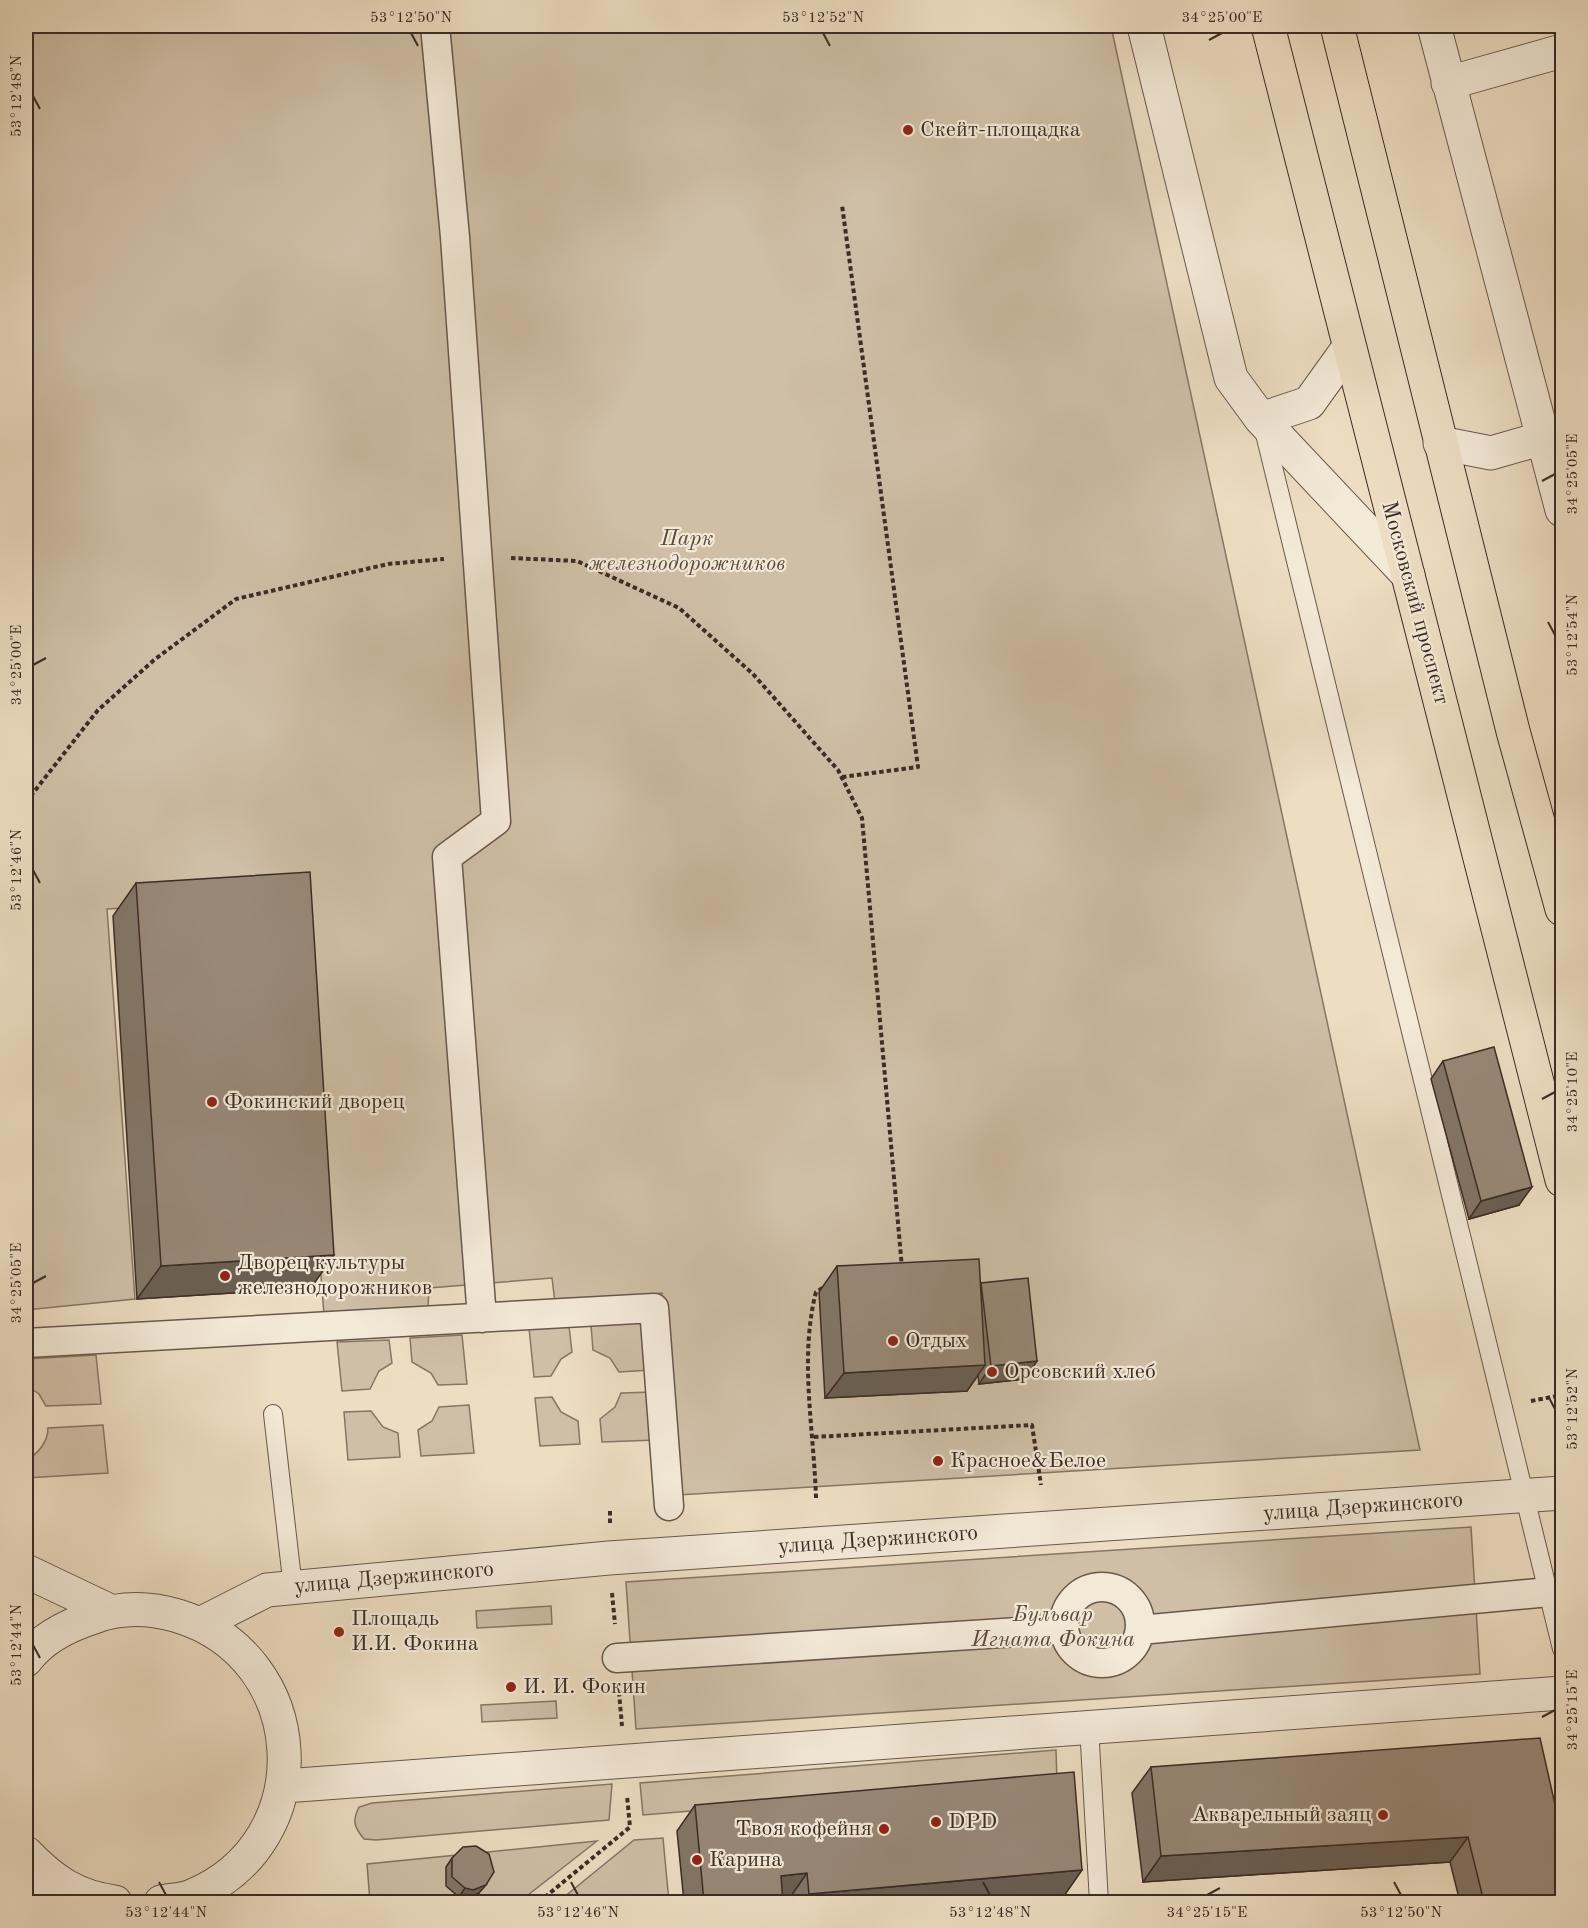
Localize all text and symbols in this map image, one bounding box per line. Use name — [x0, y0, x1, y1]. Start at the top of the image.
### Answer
text: 53°12'50"N — [370, 11, 452, 26]
text: 53°12'52"N — [782, 11, 864, 26]
text: 34°25'00"E — [1182, 11, 1262, 26]
text: 53°12'48"N — [10, 55, 25, 137]
place label: Скейт-площадка — [920, 119, 1081, 141]
marker: Скейт-площадка — [901, 123, 915, 137]
text: 34°25'05"E — [1566, 434, 1581, 514]
street label: Московский проспект — [1377, 499, 1453, 707]
park label: Парк железнодорожников — [589, 528, 785, 575]
text: 53°12'54"N — [1566, 594, 1581, 676]
text: 34°25'00"E — [10, 625, 25, 705]
text: 53°12'46"N — [10, 829, 25, 911]
text: 34°25'10"E — [1566, 1052, 1581, 1132]
place label: Фокинский дворец — [224, 1091, 405, 1113]
marker: Фокинский дворец — [205, 1095, 219, 1109]
text: 34°25'05"E — [10, 1243, 25, 1323]
place label: Дворец культуры железнодорожников — [237, 1252, 432, 1299]
marker: Дворец культуры железнодорожников — [218, 1269, 232, 1283]
place label: Отдых — [905, 1330, 968, 1352]
marker: Отдых — [886, 1334, 900, 1348]
place label: Орсовский хлеб — [1004, 1361, 1156, 1383]
marker: Орсовский хлеб — [985, 1365, 999, 1379]
text: 53°12'52"N — [1566, 1368, 1581, 1450]
place label: Красное&Белое — [950, 1450, 1106, 1472]
marker: Красное&Белое — [931, 1454, 945, 1468]
street label: улица Дзержинского — [1262, 1489, 1464, 1525]
street label: улица Дзержинского — [777, 1522, 979, 1558]
street label: улица Дзержинского — [293, 1558, 495, 1598]
text: 53°12'44"N — [10, 1604, 25, 1686]
park label: Бульвар Игната Фокина — [970, 1604, 1135, 1651]
place label: Площадь И.И. Фокина — [351, 1608, 479, 1655]
marker: Площадь И.И. Фокина — [332, 1625, 346, 1639]
text: 34°25'15"E — [1566, 1670, 1581, 1750]
place label: И. И. Фокин — [523, 1676, 646, 1698]
marker: И. И. Фокин — [504, 1680, 518, 1694]
place label: Акварельный заяц — [1192, 1804, 1371, 1826]
marker: Акварельный заяц — [1376, 1808, 1390, 1822]
place label: DPD — [948, 1811, 997, 1833]
marker: DPD — [929, 1815, 943, 1829]
place label: Твоя кофейня — [735, 1818, 872, 1840]
marker: Твоя кофейня — [877, 1822, 891, 1836]
place label: Карина — [709, 1849, 782, 1871]
marker: Карина — [690, 1853, 704, 1867]
text: 53°12'44"N — [125, 1906, 207, 1921]
text: 53°12'46"N — [537, 1906, 619, 1921]
text: 53°12'48"N — [949, 1906, 1031, 1921]
text: 34°25'15"E — [1167, 1906, 1247, 1921]
text: 53°12'50"N — [1360, 1906, 1442, 1921]

